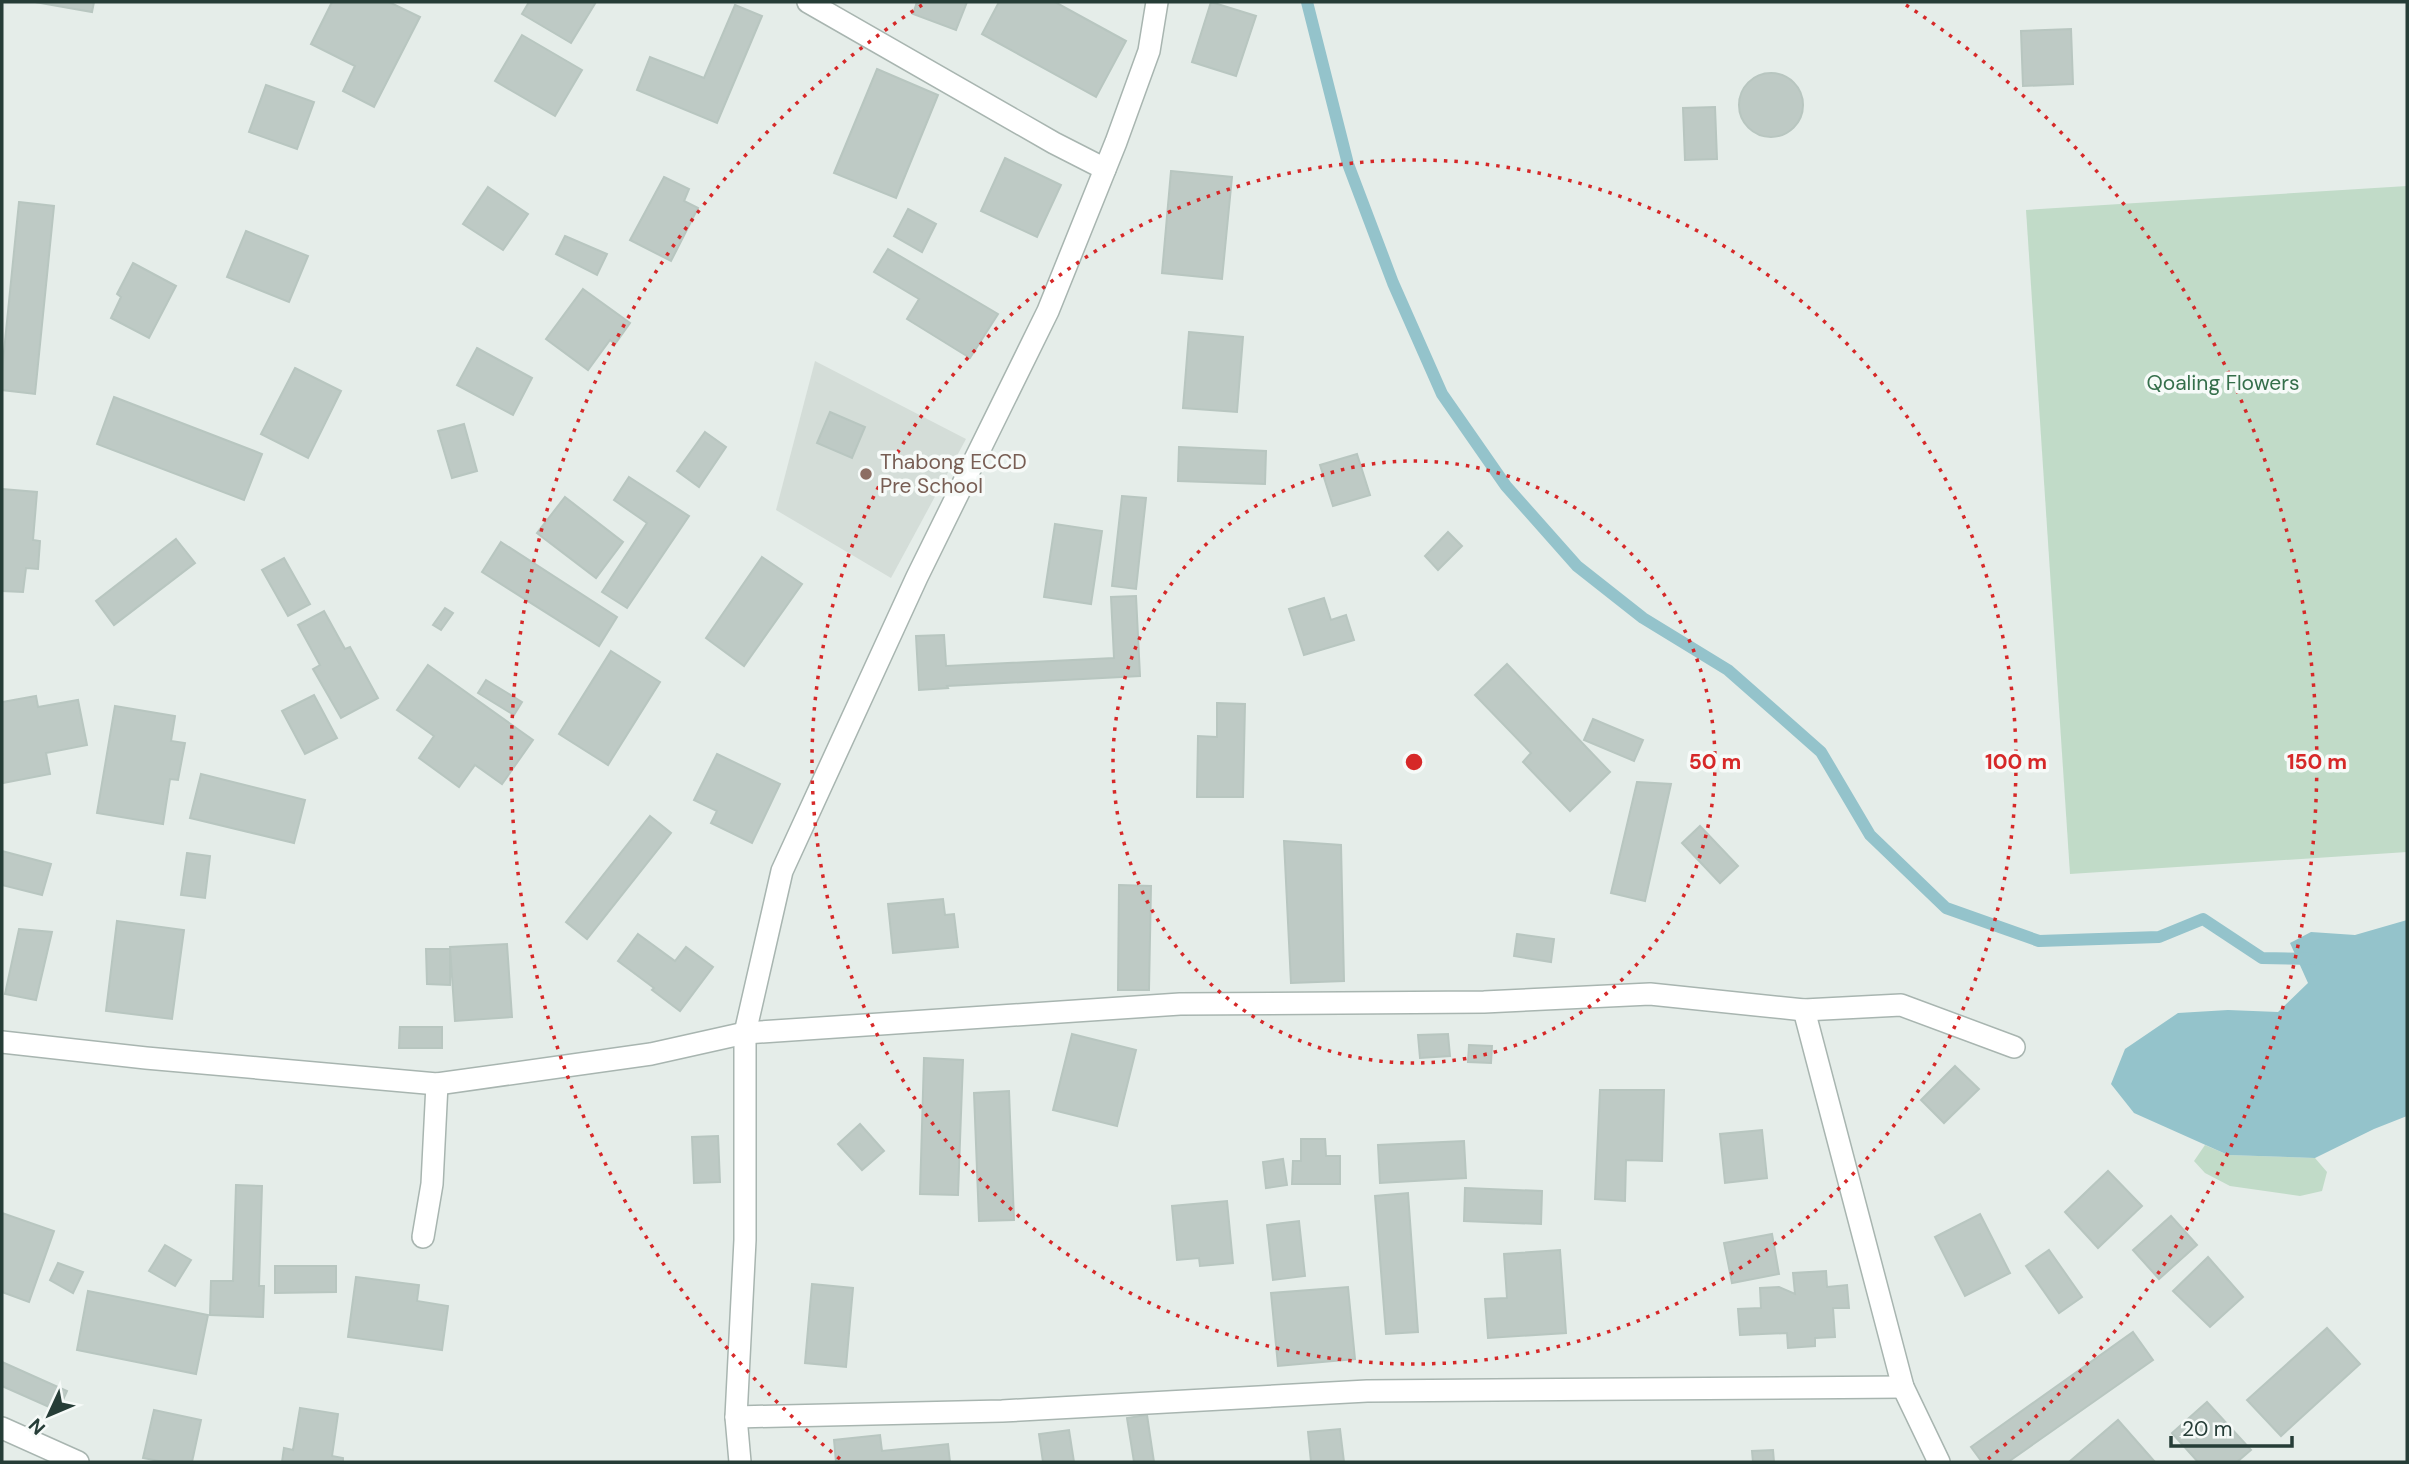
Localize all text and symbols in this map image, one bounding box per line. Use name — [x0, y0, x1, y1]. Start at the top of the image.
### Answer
park label: Qoaling Flowers — [2146, 369, 2300, 397]
place label: Thabong ECCD Pre School — [880, 448, 1027, 500]
marker: Thabong ECCD Pre School — [858, 466, 874, 482]
text: 50 m — [1689, 748, 1741, 776]
text: 100 m — [1985, 748, 2047, 776]
text: 150 m — [2287, 748, 2347, 776]
centre of rings — [1402, 750, 1426, 774]
north arrow — [14, 1380, 84, 1450]
scale bar — [2171, 1404, 2292, 1448]
text: N — [23, 1413, 51, 1440]
text: 20 m — [2182, 1415, 2233, 1443]

